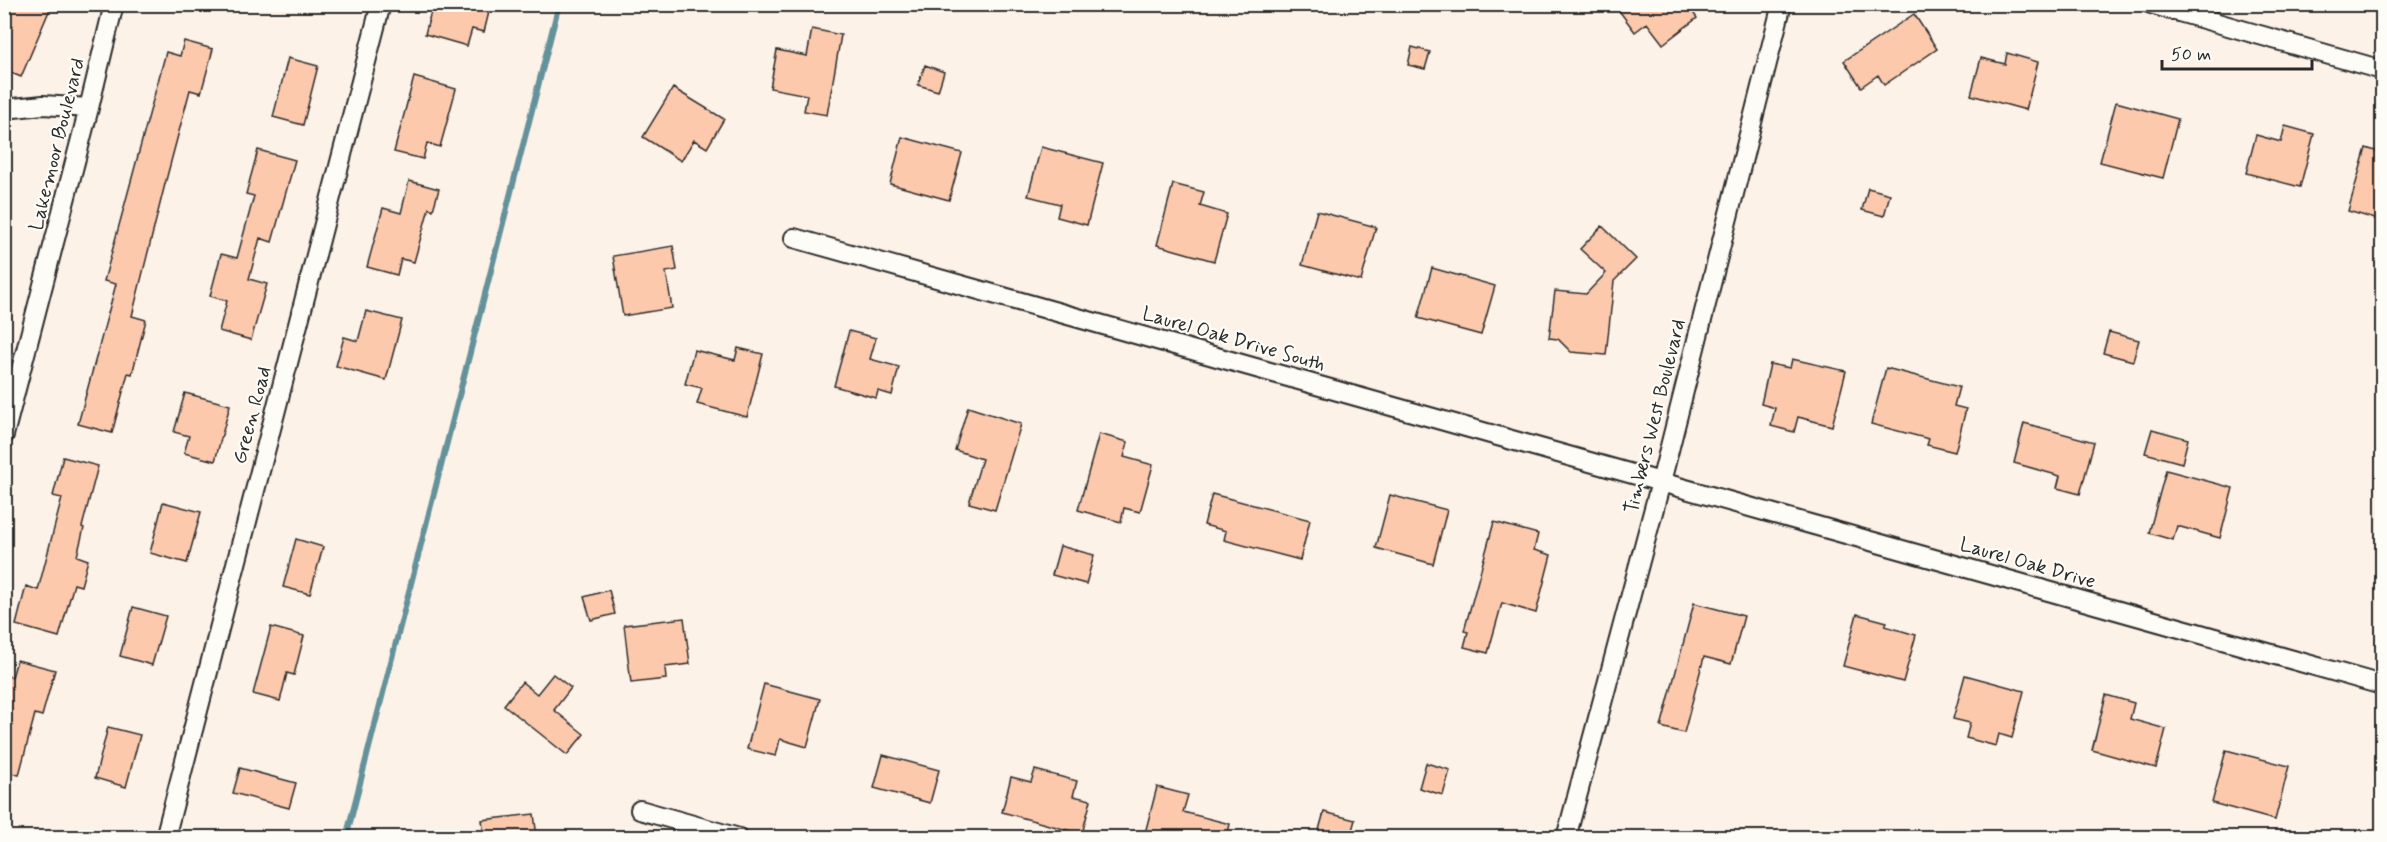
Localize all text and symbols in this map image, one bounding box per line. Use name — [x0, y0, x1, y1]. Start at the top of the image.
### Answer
scale bar — [2162, 33, 2312, 71]
text: 50 m — [2171, 43, 2211, 67]
street label: Lakemoor Boulevard — [23, 55, 92, 233]
street label: Laurel Oak Drive South — [1139, 300, 1328, 378]
street label: Timbers West Boulevard — [1618, 316, 1693, 516]
street label: Green Road — [226, 364, 278, 467]
street label: Laurel Oak Drive — [1957, 531, 2099, 596]

